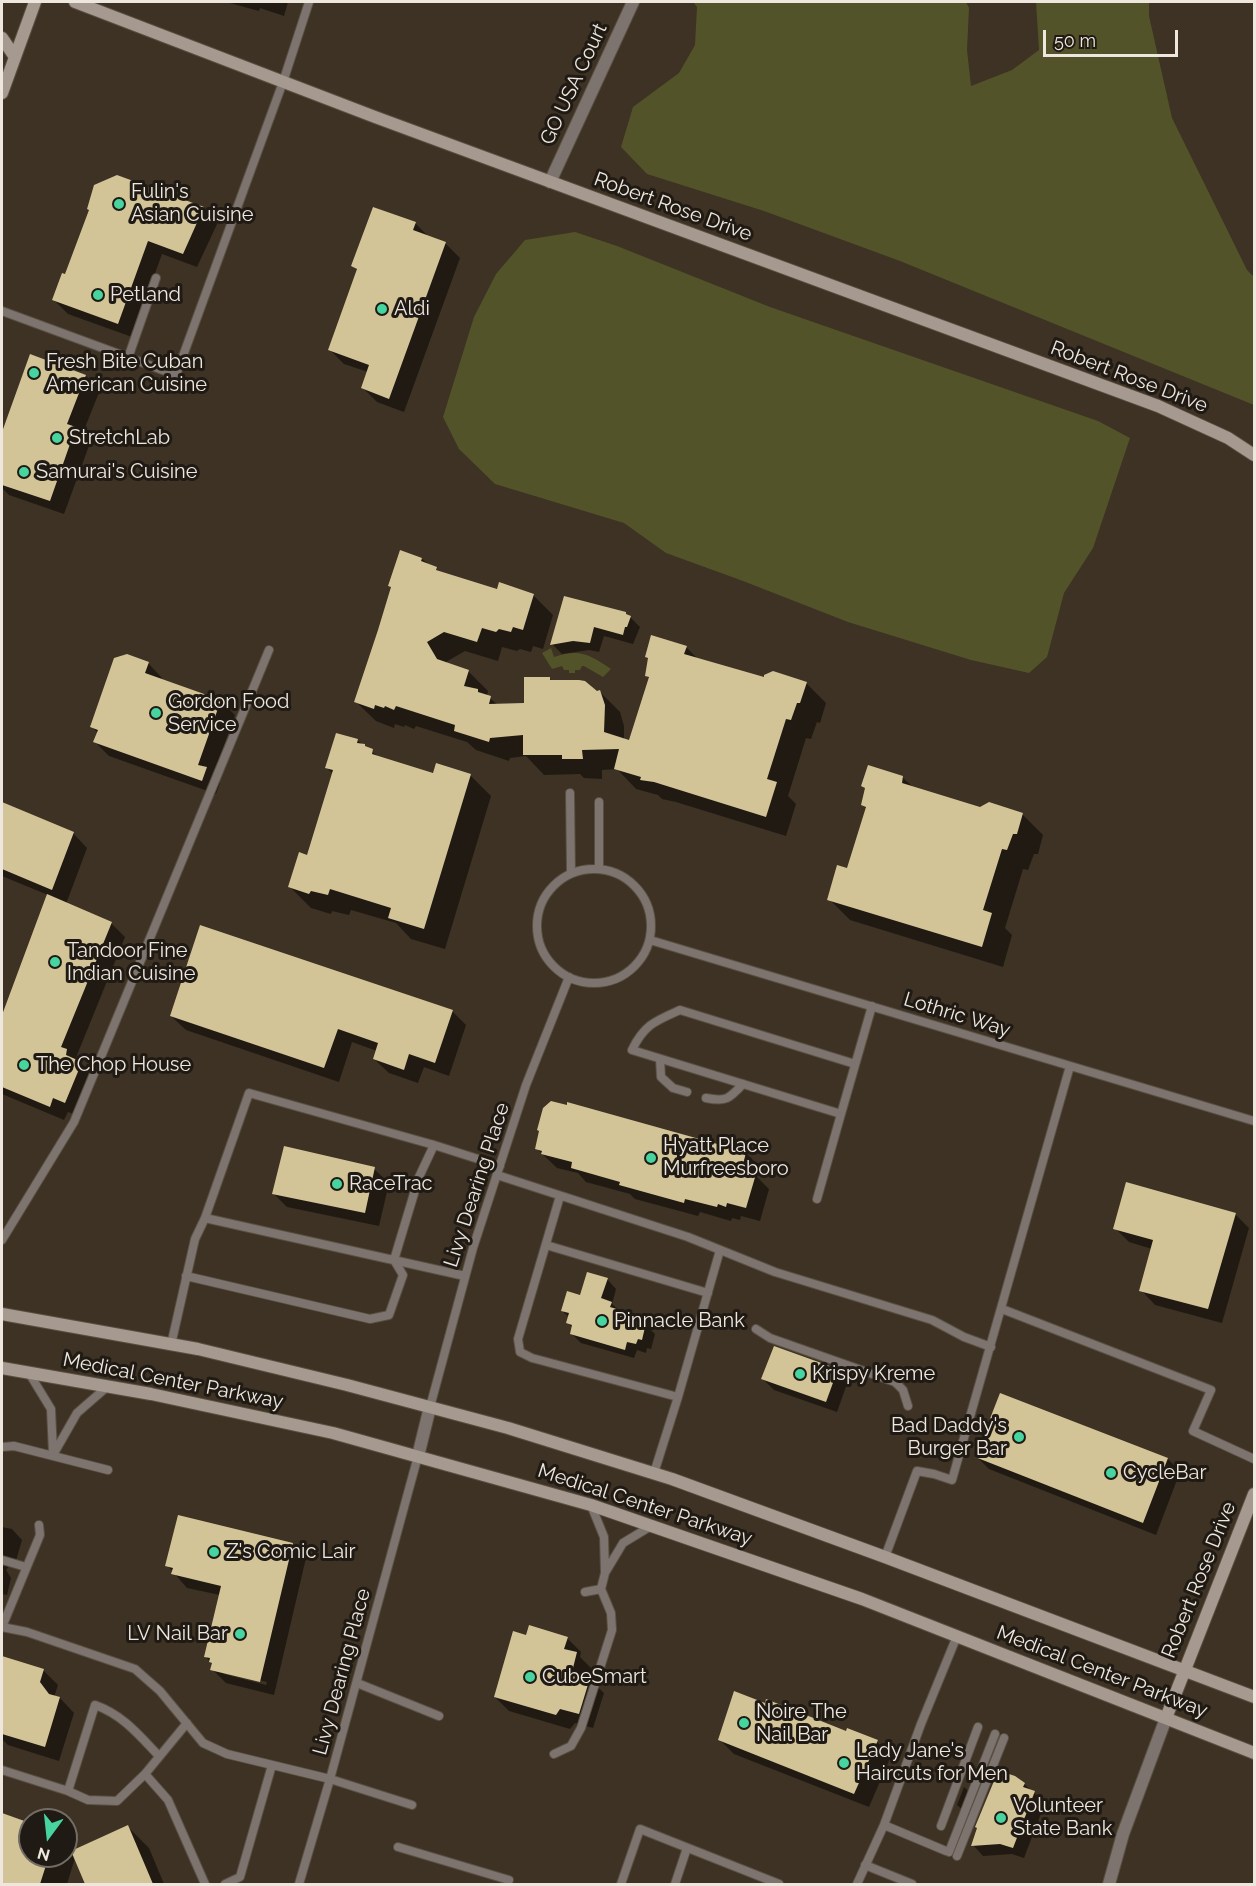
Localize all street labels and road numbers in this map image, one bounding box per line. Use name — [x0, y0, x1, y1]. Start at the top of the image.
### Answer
street label: GO USA Court — [535, 19, 613, 149]
street label: Robert Rose Drive — [591, 167, 755, 247]
street label: Robert Rose Drive — [1047, 336, 1211, 418]
street label: Lothric Way — [901, 987, 1013, 1043]
street label: Livy Dearing Place — [439, 1100, 515, 1270]
street label: Medical Center Parkway — [61, 1348, 285, 1414]
street label: Medical Center Parkway — [535, 1459, 755, 1551]
street label: Robert Rose Drive — [1157, 1498, 1241, 1662]
street label: Livy Dearing Place — [308, 1586, 376, 1758]
street label: Medical Center Parkway — [993, 1621, 1211, 1723]

